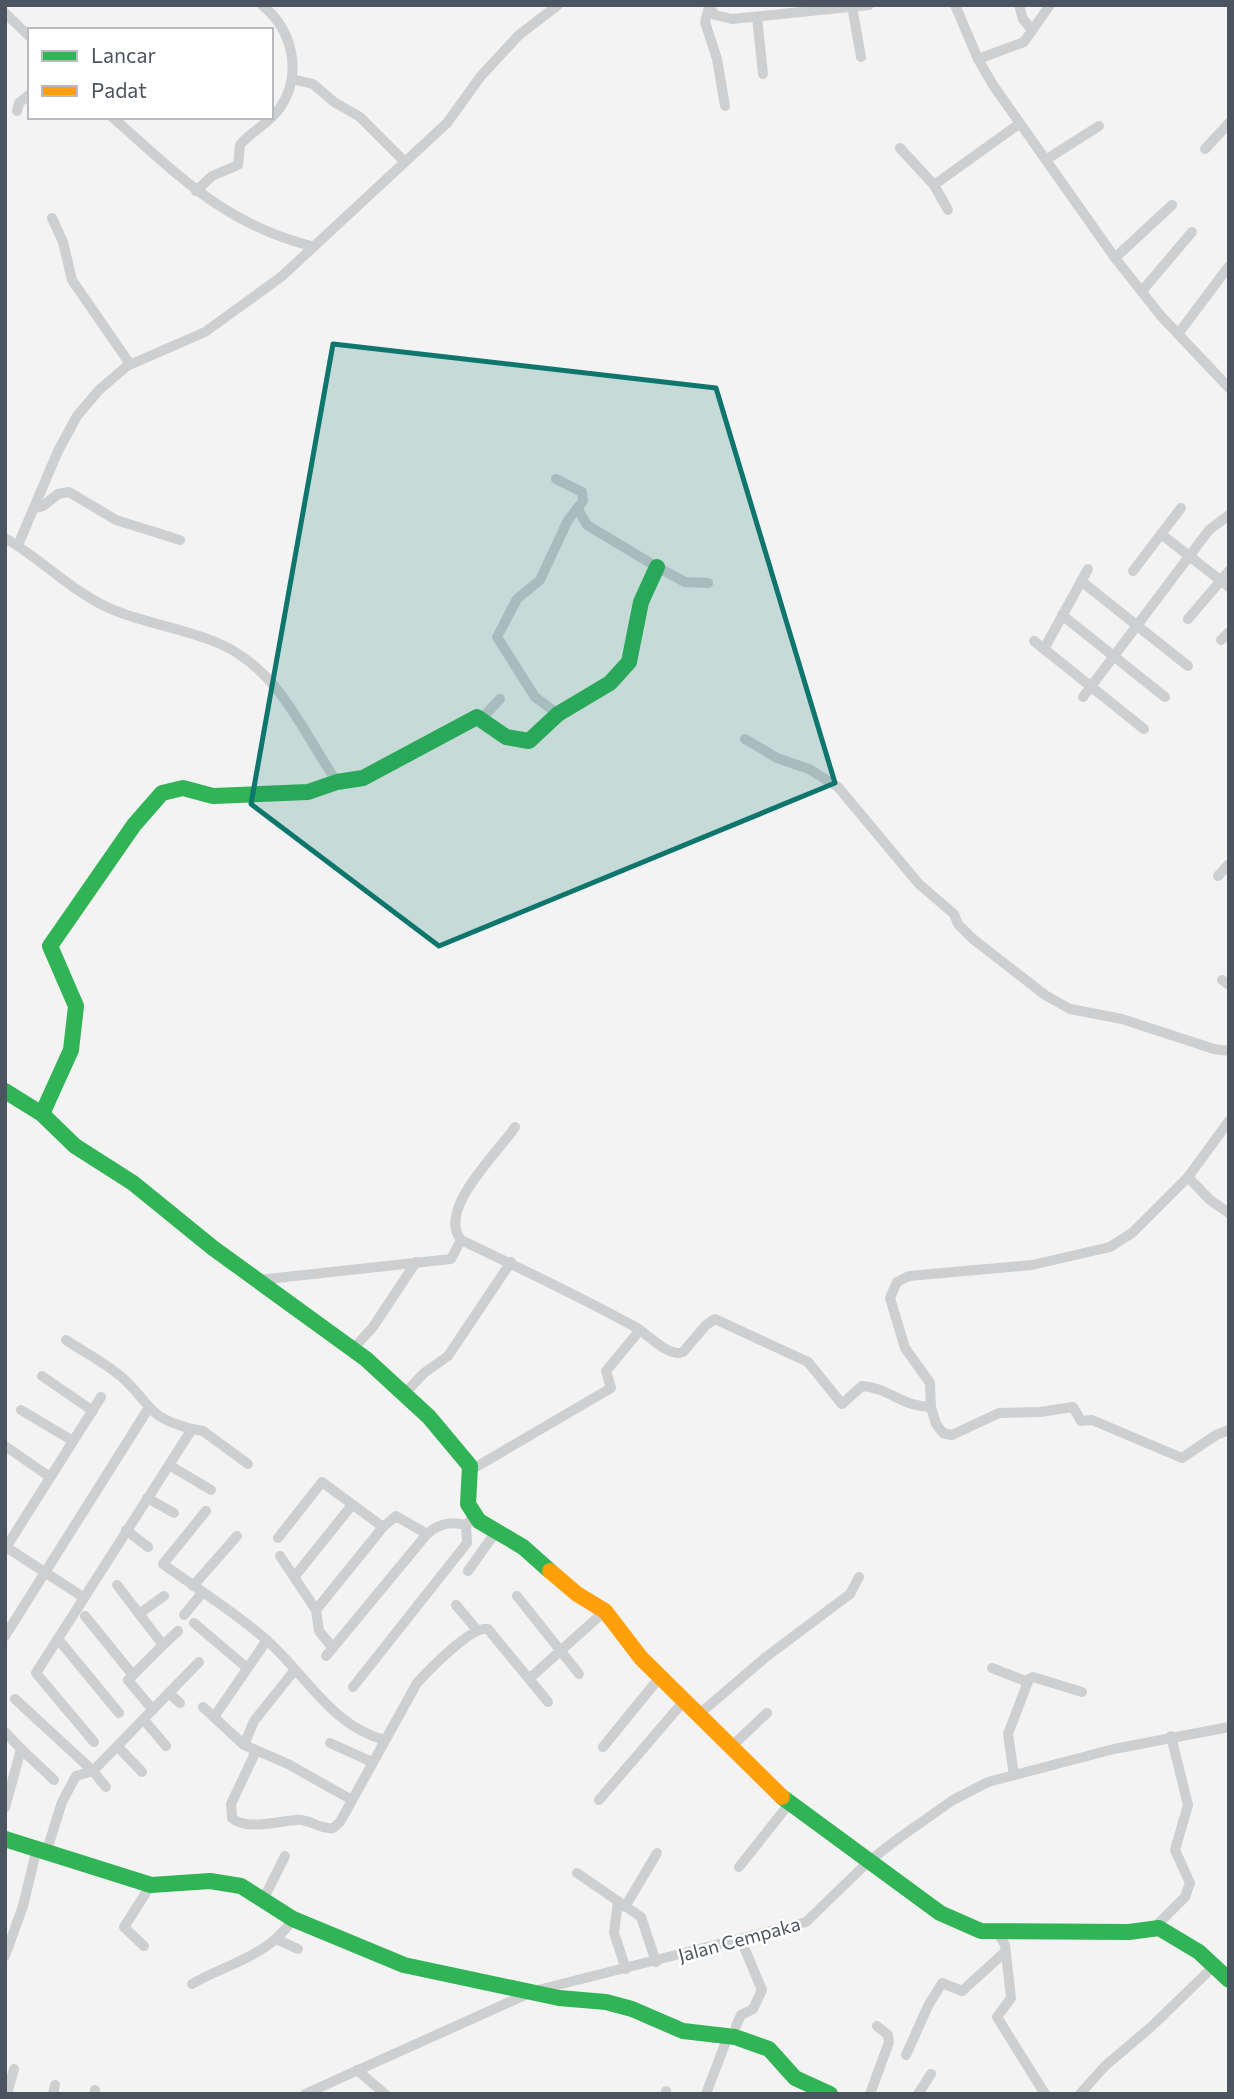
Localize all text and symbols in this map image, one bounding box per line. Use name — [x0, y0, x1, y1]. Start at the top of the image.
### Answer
legend — [28, 28, 273, 119]
text: Lancar — [91, 42, 156, 67]
text: Padat — [91, 77, 147, 102]
street label: Jalan Cempaka — [675, 1912, 803, 1966]

